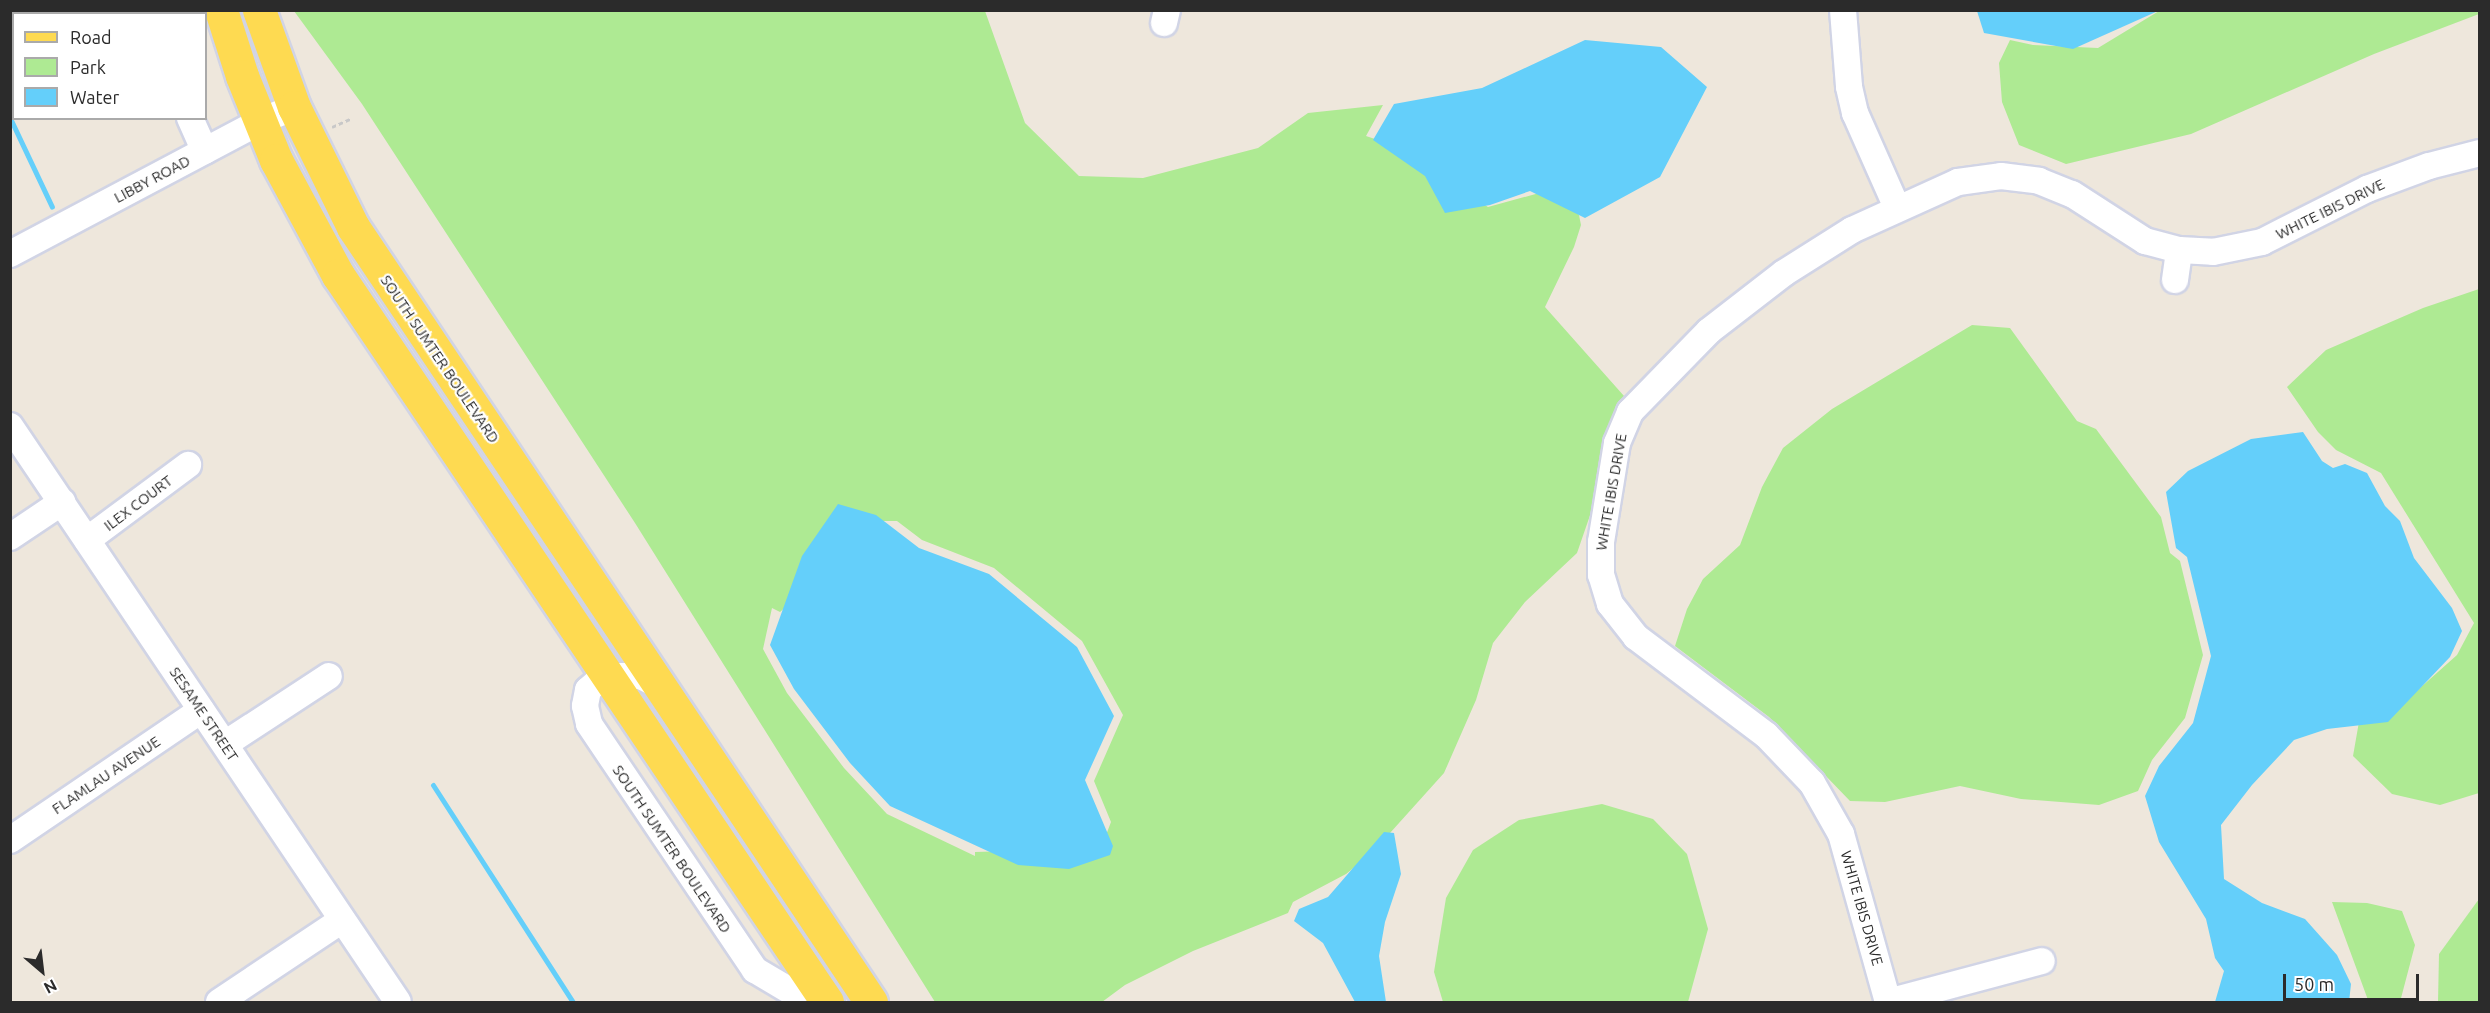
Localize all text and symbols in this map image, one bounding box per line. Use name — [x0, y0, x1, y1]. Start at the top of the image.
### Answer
legend — [12, 12, 207, 120]
text: Road — [70, 27, 112, 47]
text: Park — [70, 57, 106, 77]
text: Water — [70, 87, 119, 107]
street label: LIBBY ROAD — [111, 151, 193, 207]
street label: WHITE IBIS DRIVE — [2273, 175, 2387, 243]
street label: SOUTH SUMTER BOULEVARD — [377, 272, 503, 446]
street label: WHITE IBIS DRIVE — [1592, 432, 1630, 552]
street label: ILEX COURT — [100, 471, 176, 535]
street label: SESAME STREET — [166, 664, 242, 764]
street label: FLAMLAU AVENUE — [49, 732, 163, 818]
street label: SOUTH SUMTER BOULEVARD — [609, 762, 735, 936]
street label: WHITE IBIS DRIVE — [1837, 849, 1887, 967]
north arrow — [12, 941, 72, 1001]
scale bar — [2286, 962, 2422, 1000]
text: 50 m — [2294, 974, 2334, 994]
text: N — [41, 976, 60, 998]

